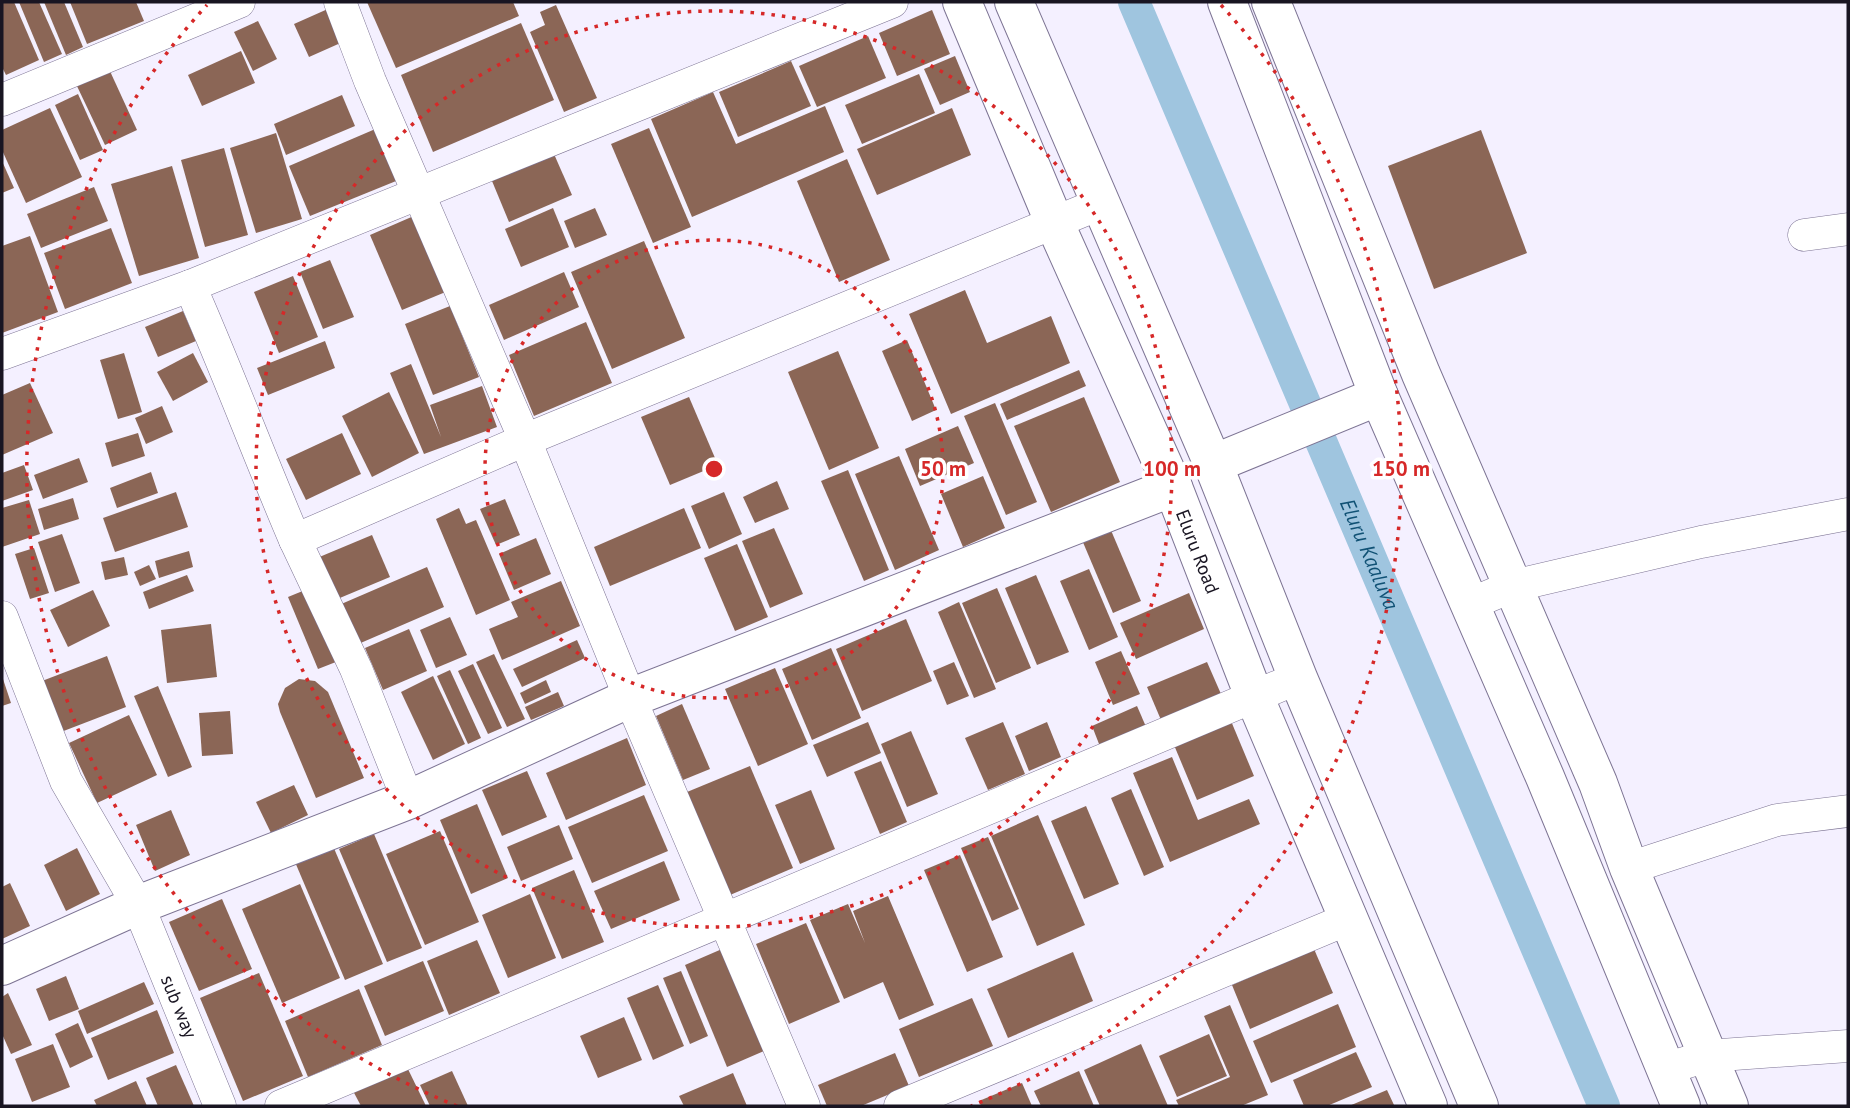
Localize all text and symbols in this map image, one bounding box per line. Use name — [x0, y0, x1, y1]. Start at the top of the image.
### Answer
text: 50 m — [920, 455, 966, 482]
text: 100 m — [1143, 455, 1201, 482]
text: 150 m — [1372, 455, 1430, 482]
centre of rings — [702, 457, 726, 481]
water label: Eluru Kaaluva — [1334, 494, 1405, 614]
street label: Eluru Road — [1171, 506, 1225, 597]
street label: sub way — [156, 971, 203, 1042]

